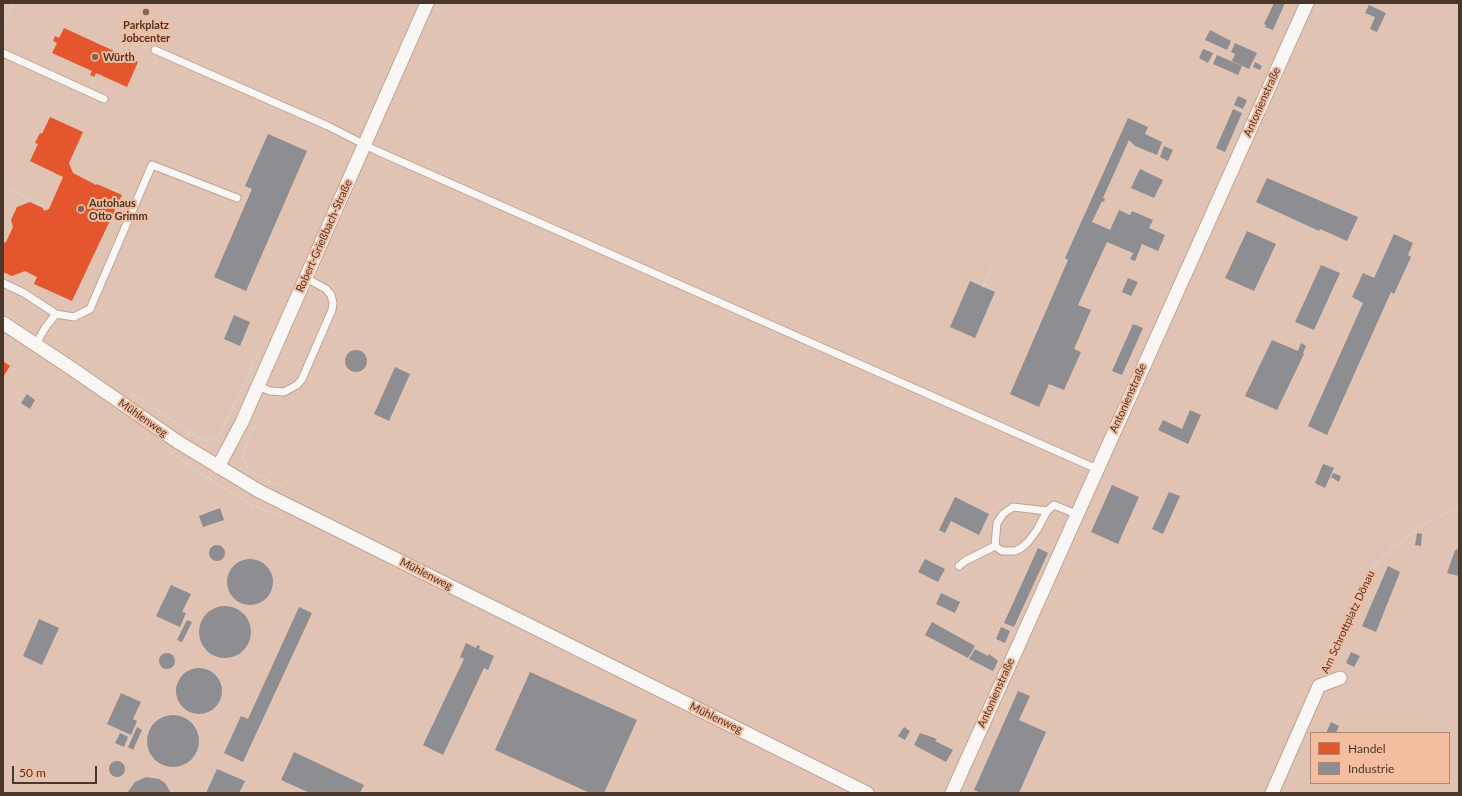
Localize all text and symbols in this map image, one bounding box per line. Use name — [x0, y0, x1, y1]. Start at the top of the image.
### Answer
marker: Parkplatz Jobcenter — [141, 7, 151, 17]
place label: Parkplatz Jobcenter — [122, 18, 170, 44]
place label: Würth — [103, 50, 135, 64]
marker: Würth — [90, 52, 100, 62]
street label: Antonienstraße — [1241, 65, 1283, 139]
street label: Robert-Grießbach-Straße — [293, 178, 355, 294]
place label: Autohaus Otto Grimm — [89, 196, 148, 222]
marker: Autohaus Otto Grimm — [76, 204, 86, 214]
street label: Antonienstraße — [1107, 361, 1149, 435]
street label: Mühlenweg — [116, 396, 170, 440]
street label: Mühlenweg — [398, 555, 454, 593]
street label: Am Schrottplatz Dönau — [1318, 568, 1378, 676]
street label: Antonienstraße — [975, 656, 1017, 730]
street label: Mühlenweg — [687, 700, 745, 736]
legend — [1310, 732, 1450, 784]
text: Handel — [1348, 741, 1386, 756]
scale bar — [14, 758, 99, 784]
text: Industrie — [1348, 761, 1394, 776]
text: 50 m — [19, 765, 46, 780]

